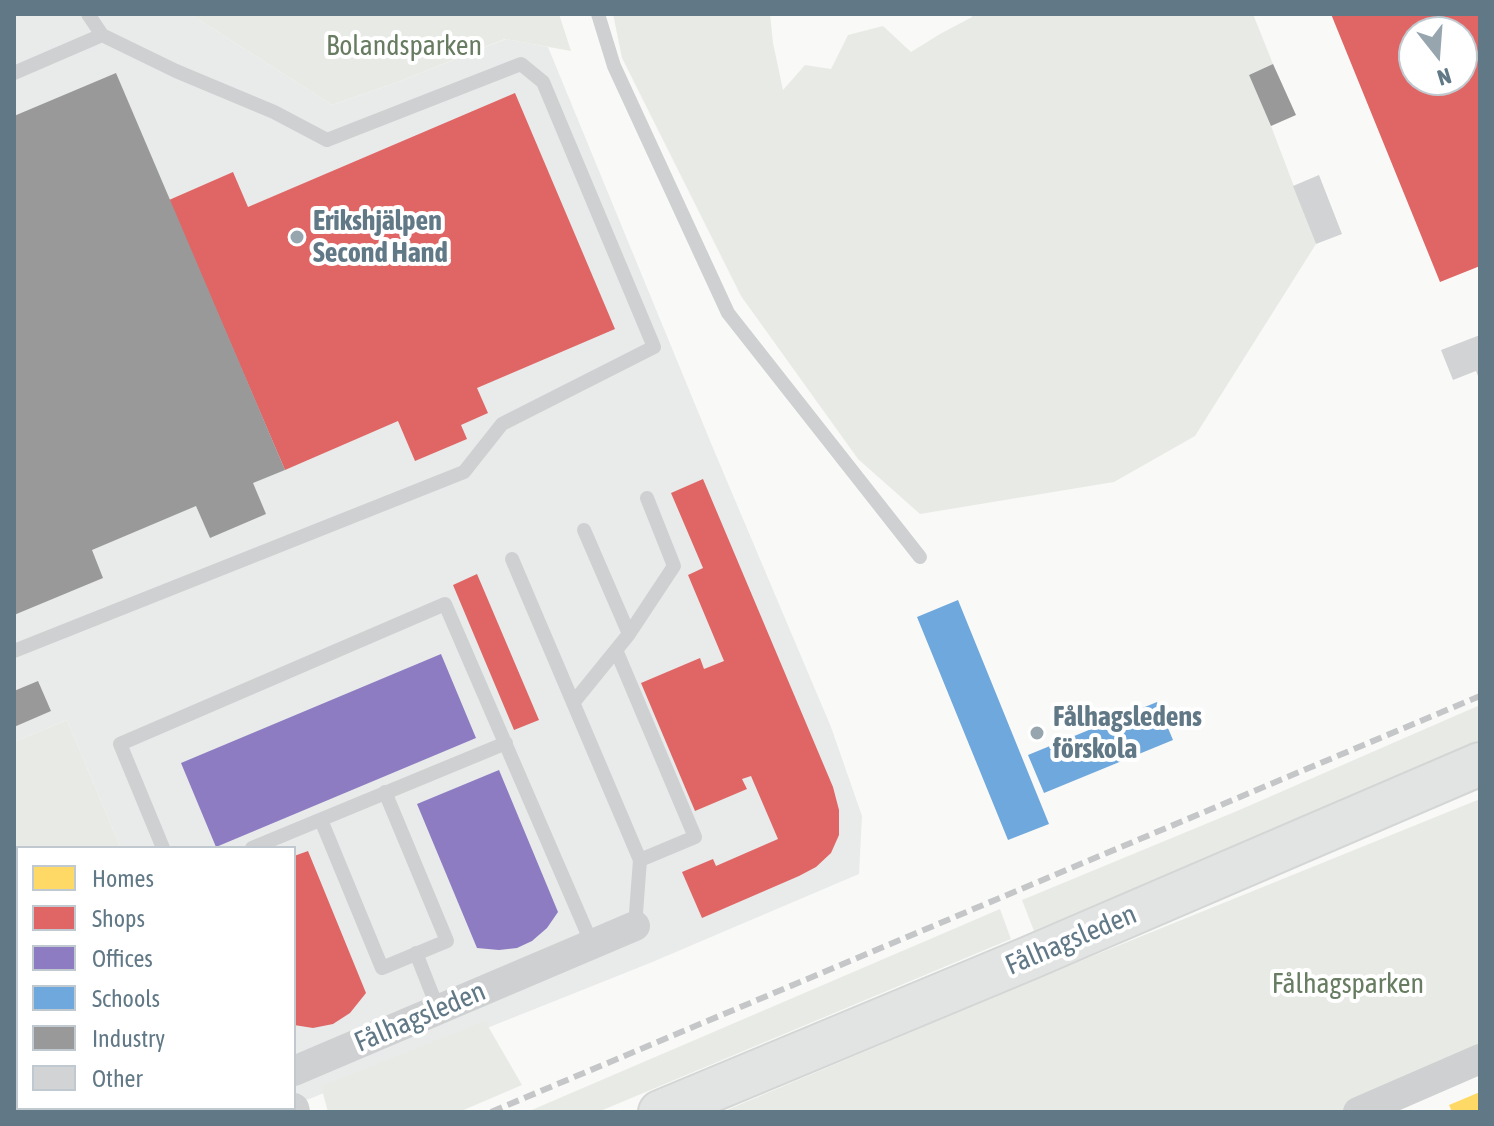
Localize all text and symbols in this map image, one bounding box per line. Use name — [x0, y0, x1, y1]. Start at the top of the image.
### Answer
north arrow — [1398, 16, 1478, 96]
park label: Bolandsparken — [326, 29, 482, 63]
text: N — [1434, 63, 1454, 91]
place label: Erikshjälpen Second Hand — [313, 204, 448, 270]
marker: Erikshjälpen Second Hand — [288, 228, 306, 246]
place label: Fålhagsledens förskola — [1053, 700, 1202, 766]
marker: Fålhagsledens förskola — [1028, 724, 1046, 742]
legend — [16, 846, 296, 1110]
text: Homes — [92, 865, 154, 892]
street label: Fålhagsleden — [1000, 897, 1142, 983]
text: Shops — [92, 905, 145, 932]
text: Offices — [92, 945, 153, 972]
park label: Fålhagsparken — [1272, 967, 1424, 1001]
street label: Fålhagsleden — [349, 974, 491, 1060]
text: Schools — [92, 985, 160, 1012]
text: Industry — [92, 1025, 165, 1052]
text: Other — [92, 1065, 143, 1092]

